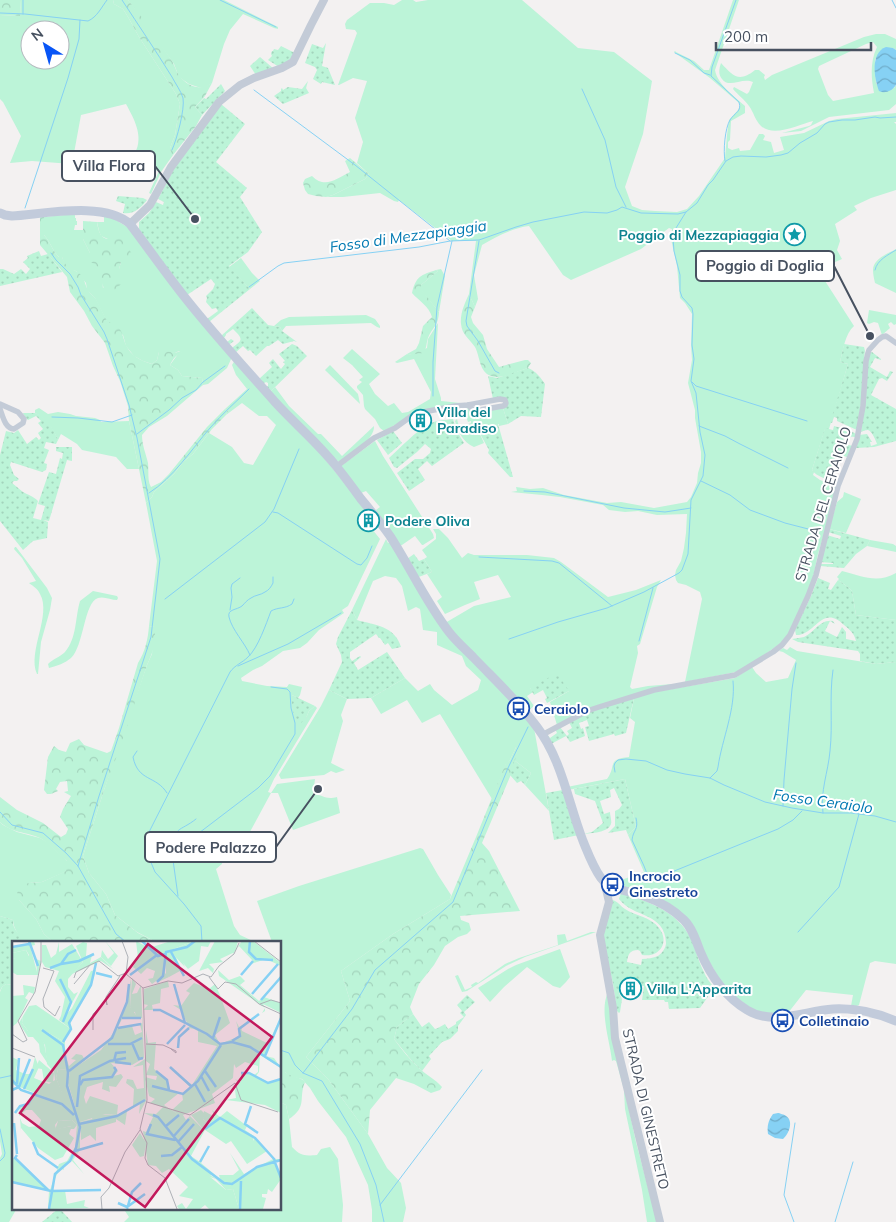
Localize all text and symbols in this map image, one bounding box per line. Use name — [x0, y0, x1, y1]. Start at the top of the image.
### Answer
north arrow — [20, 20, 70, 70]
scale bar — [716, 20, 871, 52]
text: N — [28, 24, 47, 45]
text: 200 m — [724, 27, 768, 46]
callout: Villa Flora — [62, 151, 155, 181]
text: Villa Flora — [72, 156, 145, 175]
water label: Fosso di Mezzapiaggia — [328, 216, 488, 256]
place icon: Poggio di Mezzapiaggia — [783, 223, 807, 247]
place label: Poggio di Mezzapiaggia — [619, 226, 779, 244]
callout: Poggio di Doglia — [696, 251, 834, 281]
text: Poggio di Doglia — [706, 256, 824, 275]
place label: Villa del Paradiso — [436, 403, 496, 437]
building icon: Villa del Paradiso — [409, 408, 433, 432]
street label: STRADA DEL CERAIOLO — [791, 424, 855, 584]
building icon: Podere Oliva — [357, 509, 381, 533]
place label: Podere Oliva — [385, 512, 470, 530]
bus stop icon: Ceraiolo — [506, 697, 530, 721]
place label: Ceraiolo — [534, 700, 589, 718]
water label: Fosso Ceraiolo — [772, 785, 875, 817]
callout: Podere Palazzo — [145, 832, 276, 862]
text: Podere Palazzo — [156, 838, 267, 857]
place label: Incrocio Ginestreto — [629, 867, 698, 901]
bus stop icon: Incrocio Ginestreto — [601, 872, 625, 896]
inset map — [12, 941, 281, 1210]
building icon: Villa L'Apparita — [619, 977, 643, 1001]
place label: Villa L'Apparita — [646, 980, 752, 998]
bus stop icon: Colletinaio — [771, 1009, 795, 1033]
place label: Colletinaio — [799, 1012, 869, 1030]
street label: STRADA DI GINESTRETO — [619, 1027, 673, 1191]

